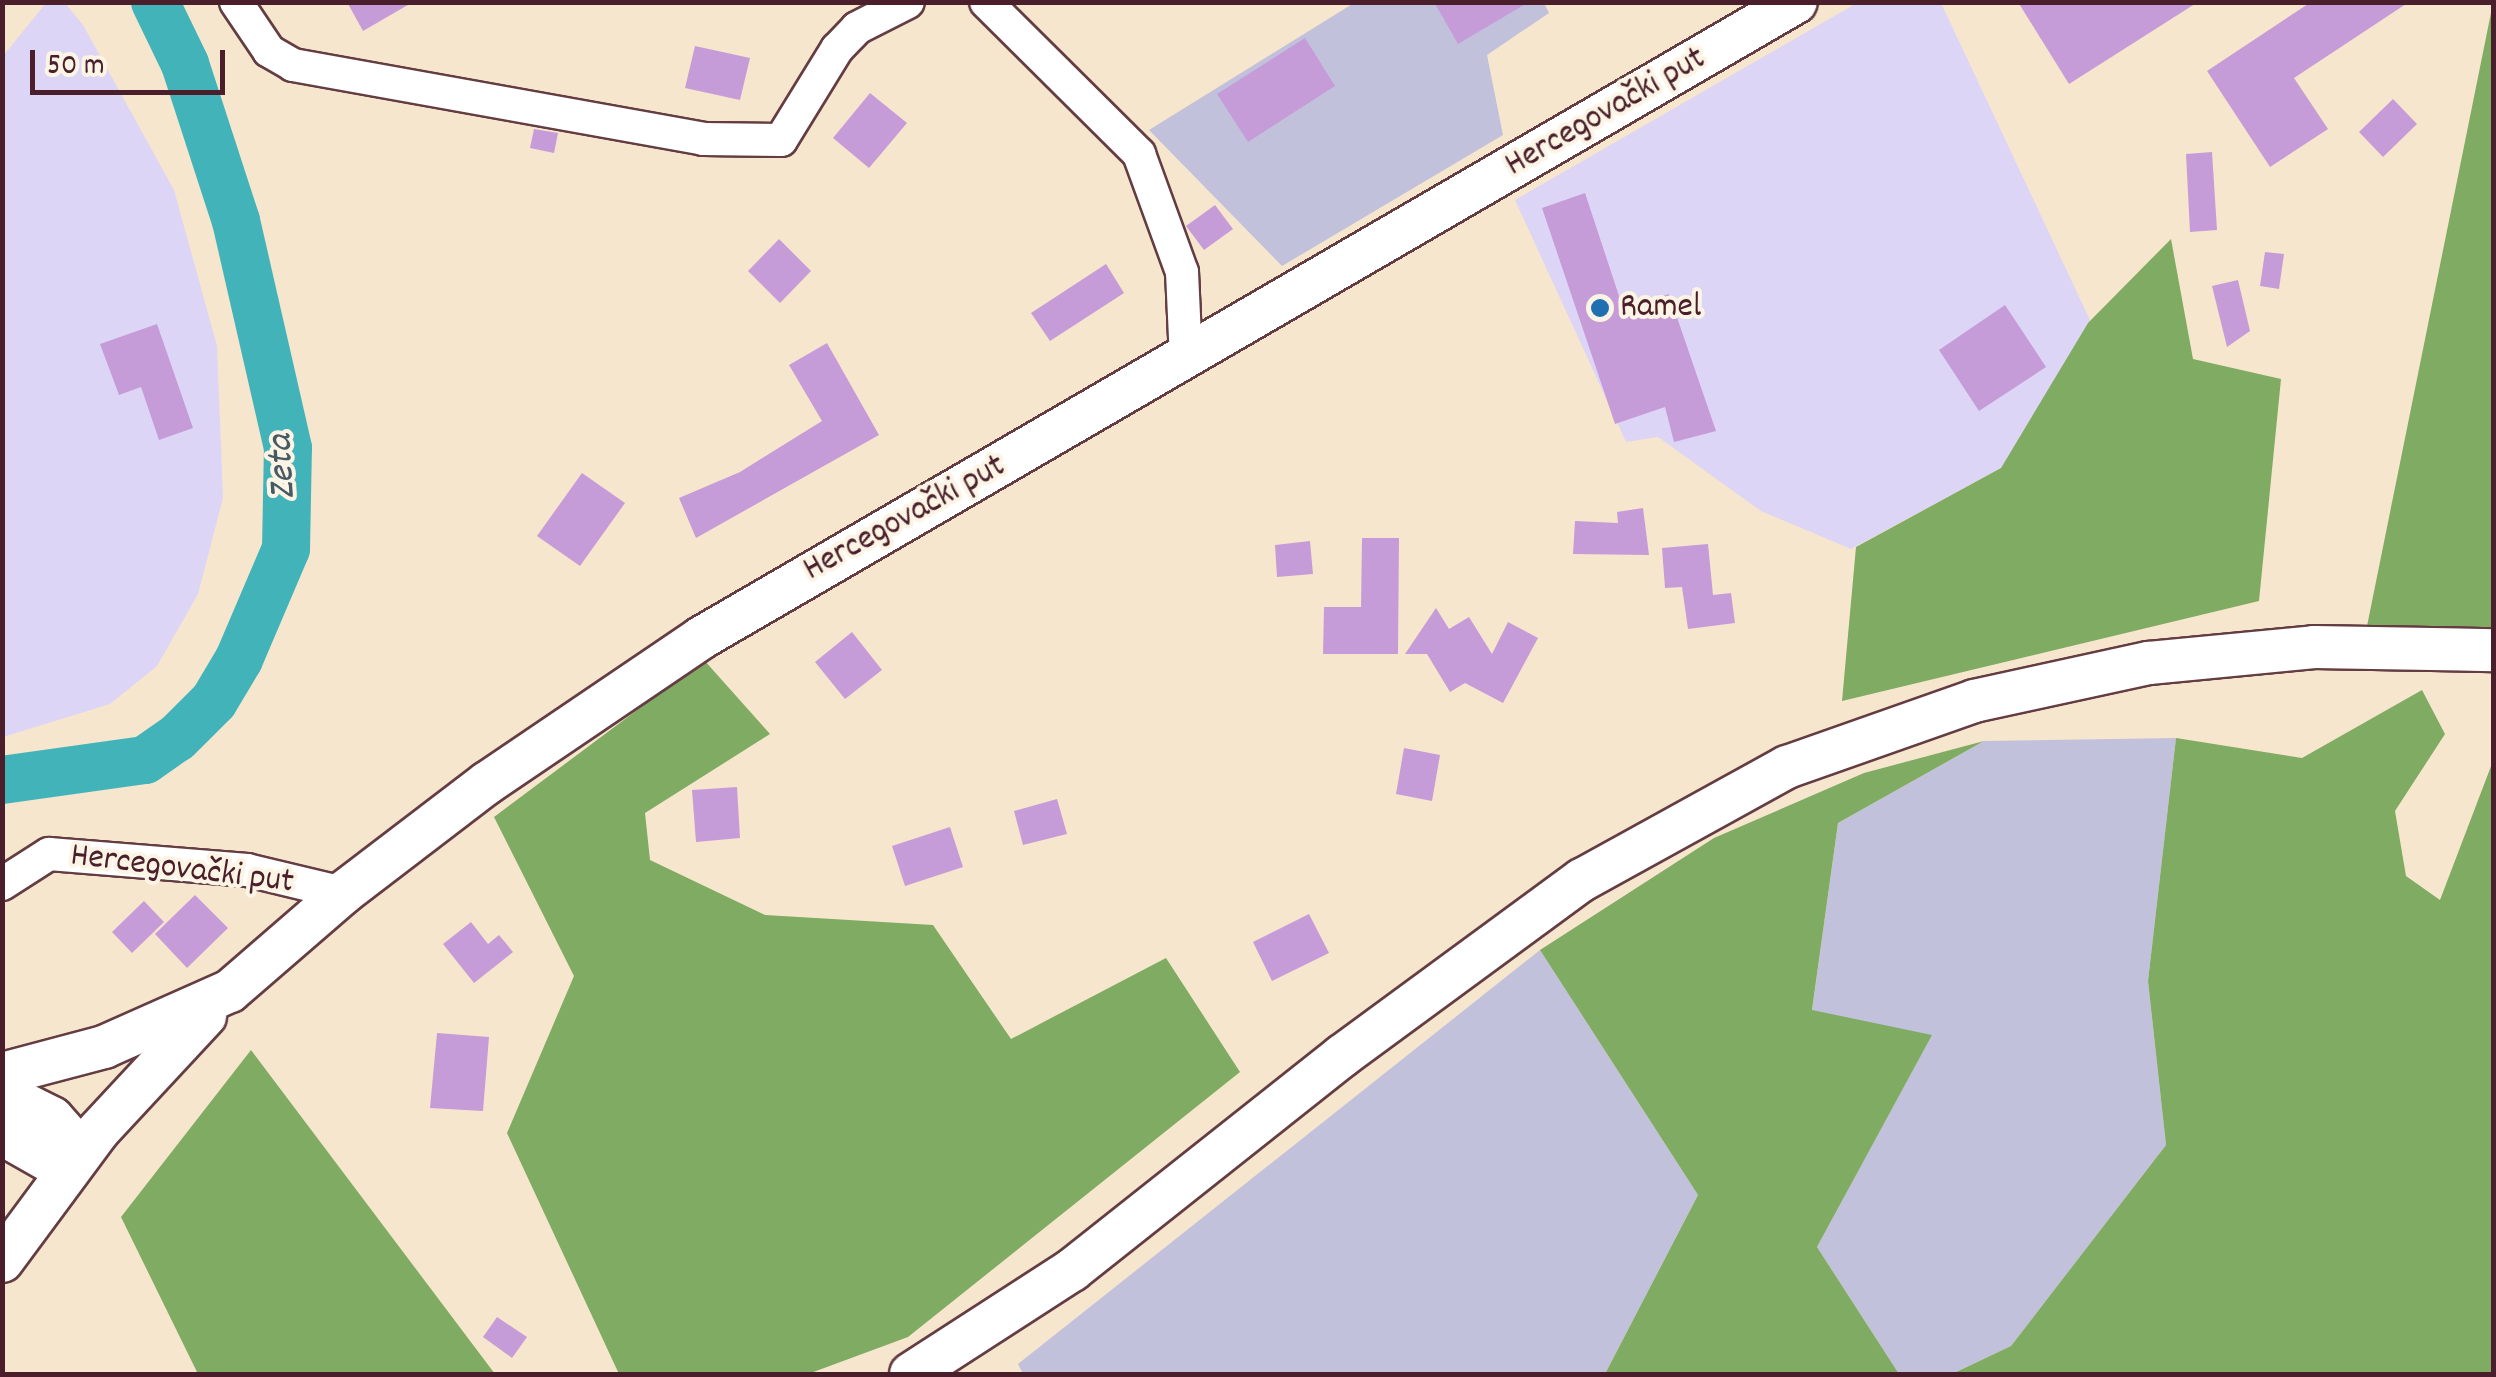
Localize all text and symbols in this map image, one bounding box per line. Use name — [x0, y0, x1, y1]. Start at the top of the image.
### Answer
scale bar — [35, 30, 230, 92]
street label: Hercegovački put — [1498, 39, 1714, 187]
text: 50 m — [47, 46, 105, 89]
place label: Ramel — [1620, 287, 1701, 329]
marker: Ramel — [1589, 297, 1611, 319]
water label: Zeta — [260, 433, 308, 501]
street label: Hercegovački put — [797, 446, 1013, 592]
street label: Hercegovački put — [68, 835, 296, 905]

